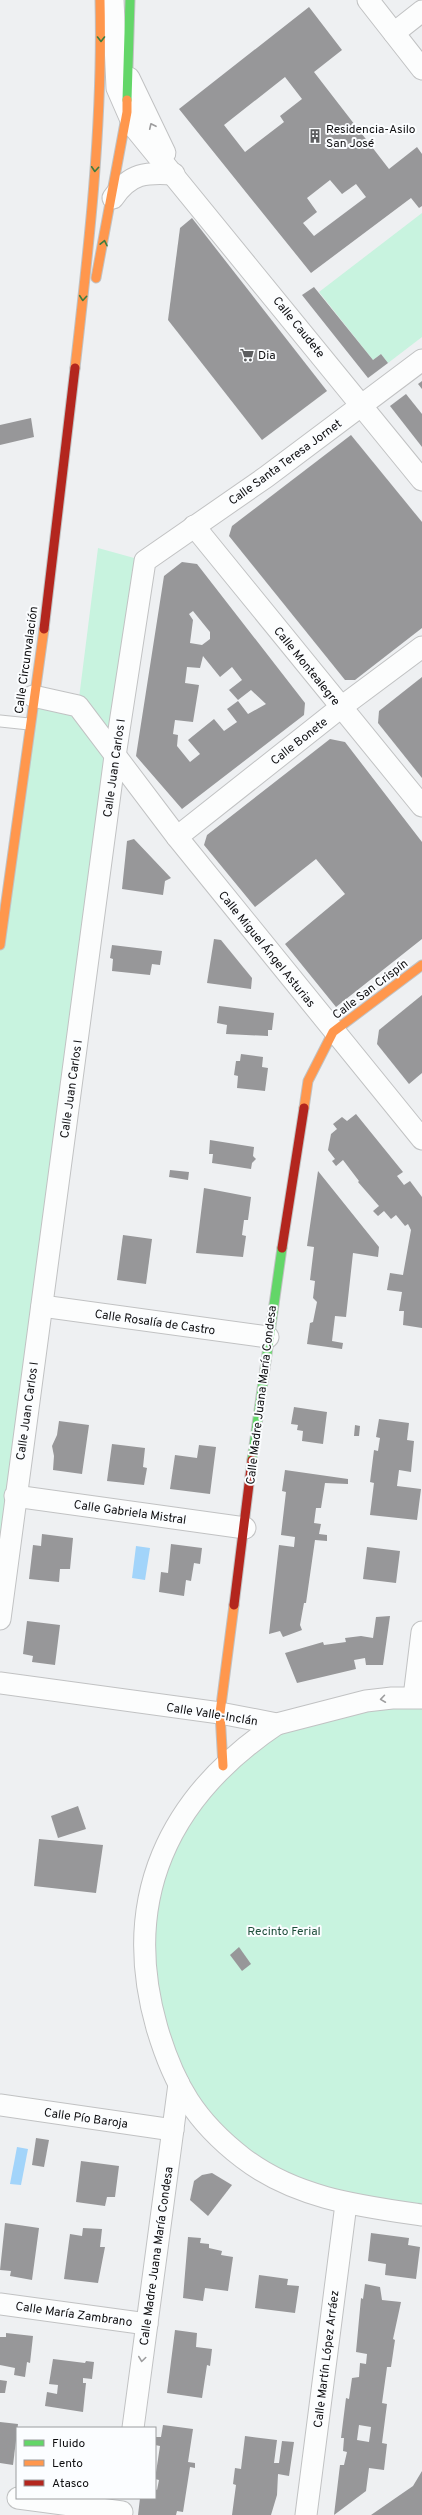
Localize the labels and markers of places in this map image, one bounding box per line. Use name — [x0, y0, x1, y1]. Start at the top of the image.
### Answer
place label: Residencia-Asilo San José — [326, 122, 416, 152]
building icon: Residencia-Asilo San José — [307, 128, 323, 144]
supermarket icon: Dia — [239, 347, 255, 363]
place label: Dia — [258, 348, 276, 364]

